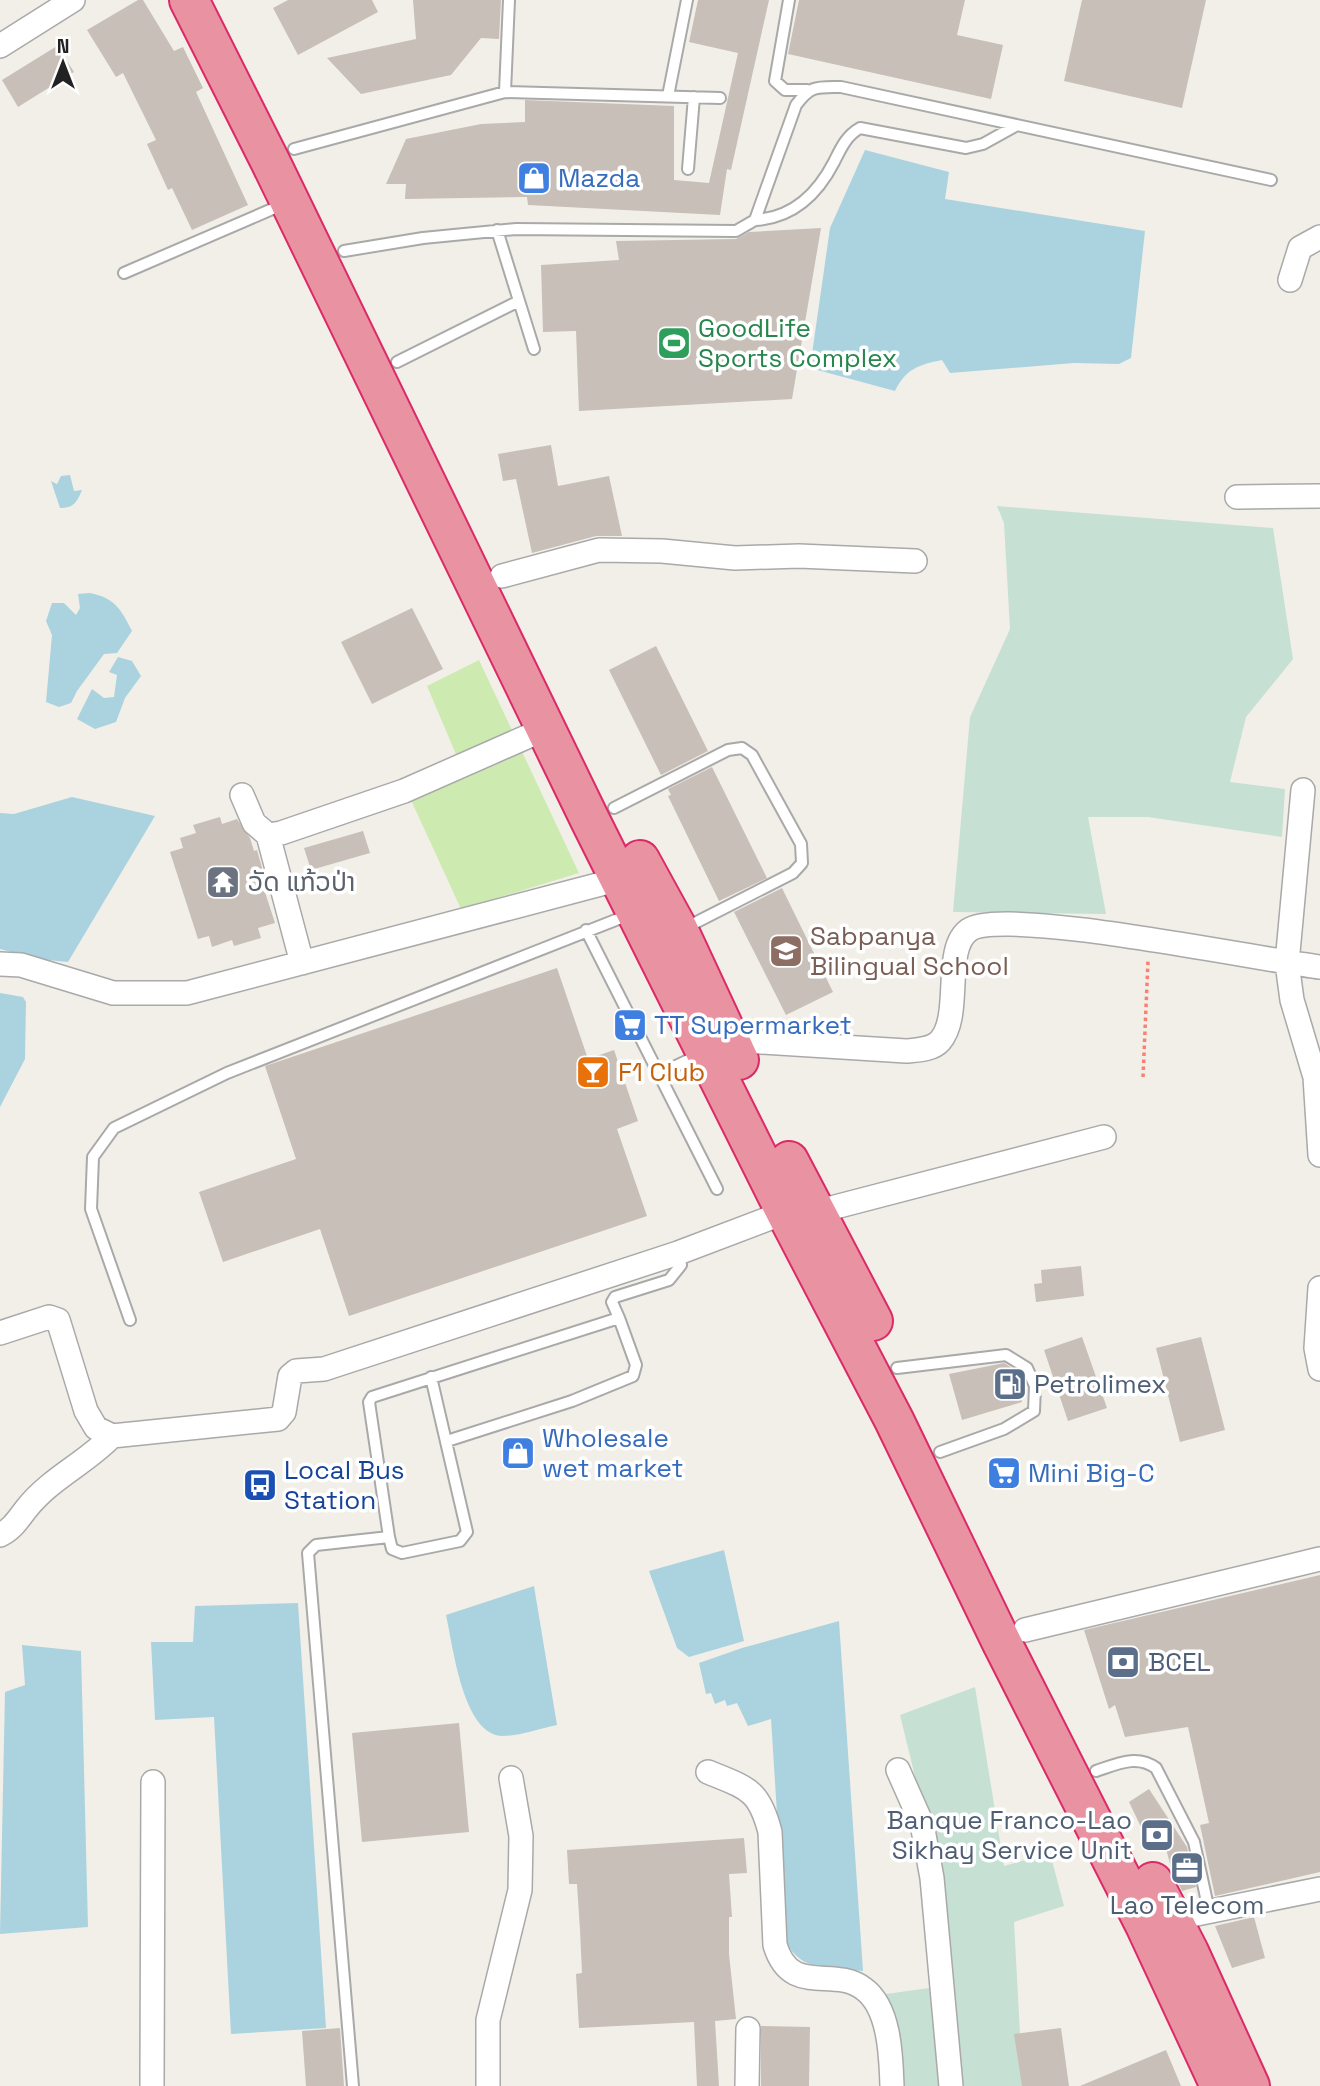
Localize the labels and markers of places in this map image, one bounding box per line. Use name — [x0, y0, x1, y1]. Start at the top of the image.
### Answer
shop icon: Mazda — [515, 159, 553, 197]
place label: Mazda — [558, 161, 640, 195]
place label: GoodLife Sports Complex — [698, 311, 897, 375]
sports icon: GoodLife Sports Complex — [655, 324, 693, 362]
temple icon: ວັດ ແກ້ວປ່າ — [204, 863, 242, 901]
place label: ວັດ ແກ້ວປ່າ — [248, 865, 355, 899]
place label: Sabpanya Bilingual School — [810, 919, 1009, 983]
school or university icon: Sabpanya Bilingual School — [767, 932, 805, 970]
supermarket icon: TT Supermarket — [611, 1006, 649, 1044]
place label: TT Supermarket — [654, 1008, 852, 1042]
bar icon: F1 Club — [574, 1053, 612, 1091]
place label: F1 Club — [618, 1055, 705, 1089]
fuel station icon: Petrolimex — [991, 1365, 1029, 1403]
place label: Petrolimex — [1034, 1367, 1167, 1401]
place label: Wholesale wet market — [542, 1421, 683, 1485]
shop icon: Wholesale wet market — [499, 1434, 537, 1472]
place label: Local Bus Station — [284, 1453, 405, 1517]
supermarket icon: Mini Big-C — [985, 1454, 1023, 1492]
place label: Mini Big-C — [1028, 1456, 1155, 1490]
bus stop icon: Local Bus Station — [241, 1466, 279, 1504]
bank icon: BCEL — [1104, 1643, 1142, 1681]
place label: BCEL — [1148, 1645, 1211, 1679]
place label: Banque Franco-Lao Sikhay Service Unit — [887, 1803, 1132, 1867]
bank icon: Banque Franco-Lao Sikhay Service Unit — [1138, 1816, 1176, 1854]
office icon: Lao Telecom — [1168, 1849, 1206, 1887]
place label: Lao Telecom — [1110, 1888, 1264, 1922]

